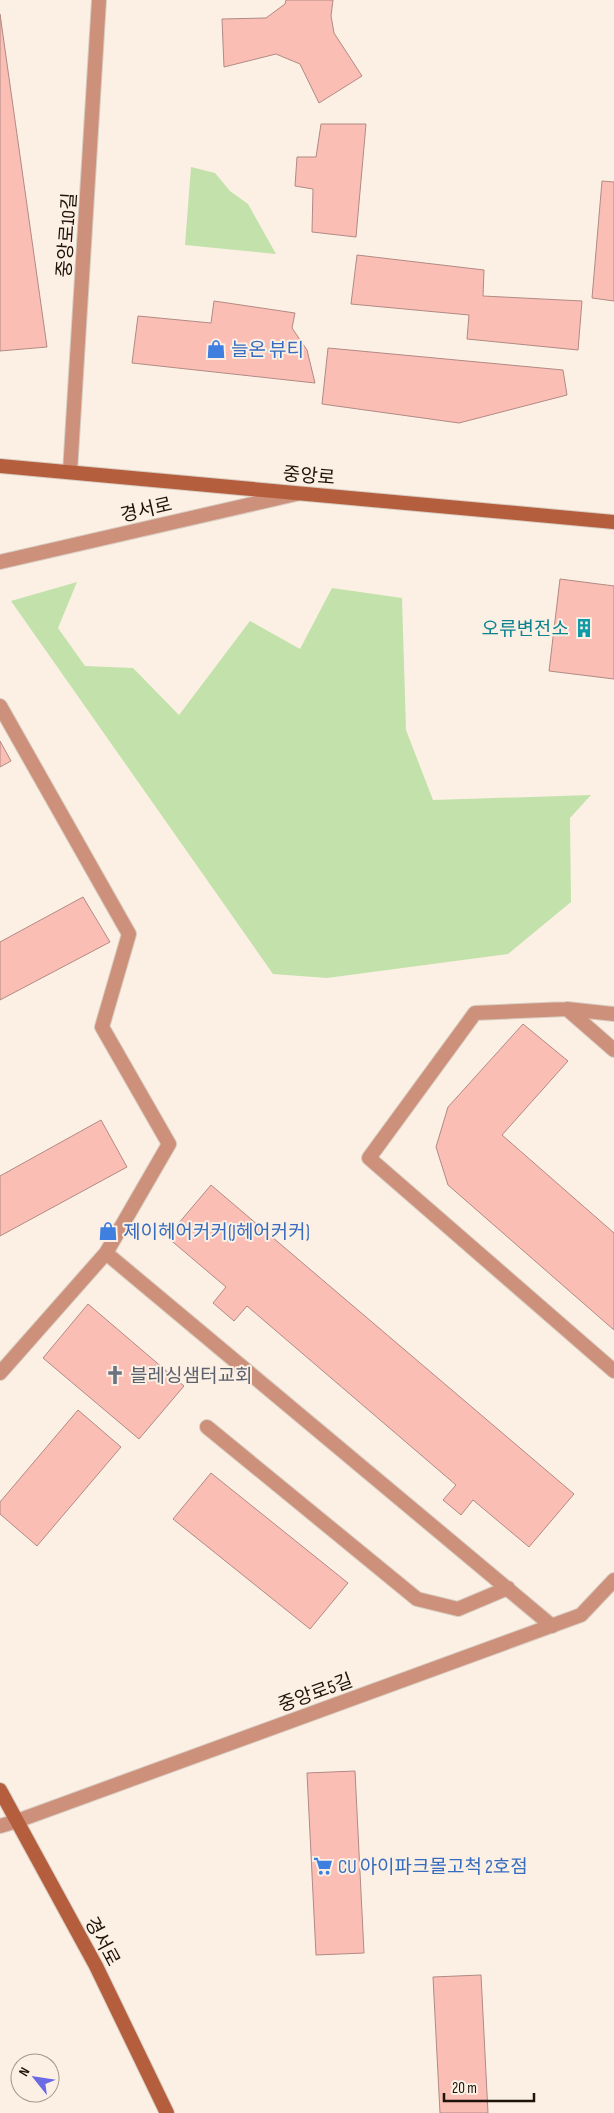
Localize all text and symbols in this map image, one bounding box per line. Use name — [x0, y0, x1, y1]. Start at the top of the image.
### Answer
street label: 중앙로10길 — [53, 192, 82, 278]
shop icon: 늘온 뷰티 — [205, 338, 227, 360]
place label: 늘온 뷰티 — [231, 339, 304, 362]
street label: 중앙로 — [282, 463, 336, 490]
street label: 경서로 — [118, 493, 174, 528]
building icon: 오류변전소 — [573, 617, 595, 639]
place label: 오류변전소 — [482, 618, 569, 641]
shop icon: 제이헤어커커(J헤어커커) — [97, 1220, 119, 1242]
place label: 제이헤어커커(J헤어커커) — [123, 1221, 310, 1244]
church icon: 블레싱샘터교회 — [104, 1364, 126, 1386]
place label: 블레싱샘터교회 — [130, 1365, 252, 1388]
street label: 중앙로5길 — [275, 1669, 356, 1717]
supermarket icon: CU 아이파크몰고척 2호점 — [312, 1855, 334, 1877]
place label: CU 아이파크몰고척 2호점 — [338, 1856, 528, 1879]
street label: 경서로 — [79, 1913, 124, 1970]
north arrow — [10, 2053, 60, 2103]
text: N — [15, 2064, 33, 2079]
scale bar — [444, 2070, 534, 2102]
text: 20 m — [452, 2079, 477, 2098]

